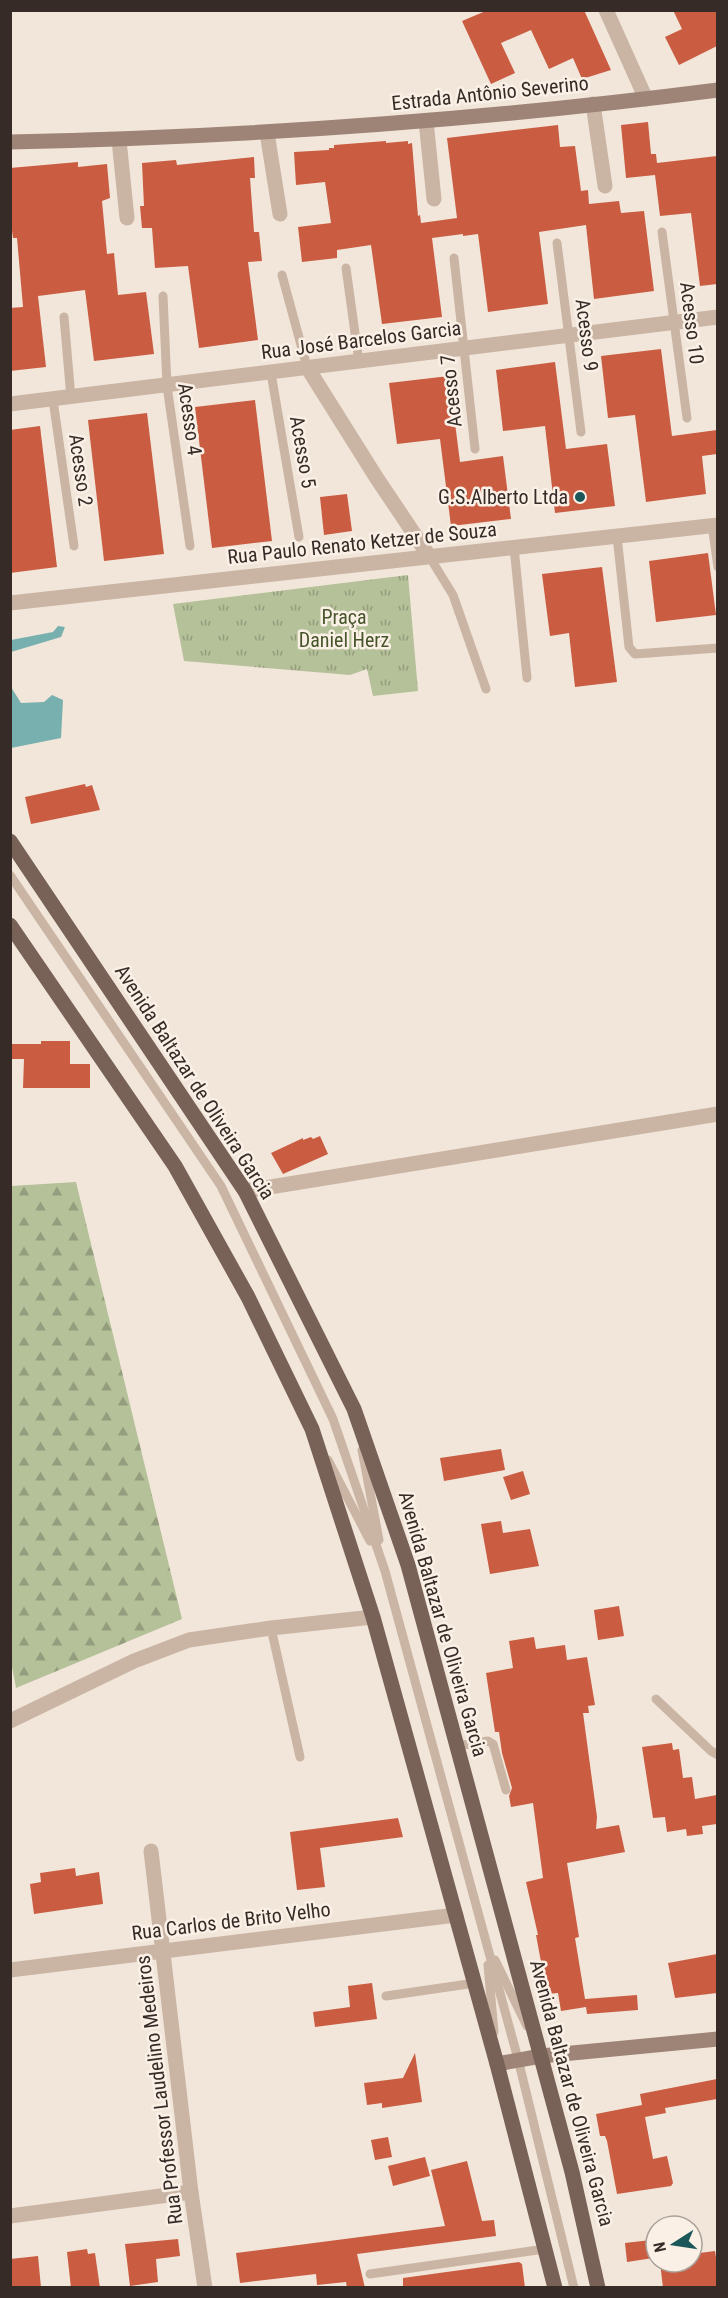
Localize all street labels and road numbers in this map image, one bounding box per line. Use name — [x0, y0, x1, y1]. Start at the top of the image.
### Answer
street label: Estrada Antônio Severino — [390, 71, 590, 115]
street label: Acesso 10 — [675, 280, 709, 366]
street label: Acesso 9 — [571, 297, 603, 373]
street label: Rua José Barcelos Garcia — [260, 316, 462, 364]
street label: Acesso 7 — [435, 353, 467, 429]
street label: Acesso 4 — [173, 381, 207, 457]
street label: Acesso 5 — [285, 414, 321, 490]
street label: Acesso 2 — [64, 432, 98, 508]
street label: Rua Paulo Renato Ketzer de Souza — [226, 517, 498, 569]
street label: Avenida Baltazar de Oliveira Garcia — [110, 960, 280, 1204]
street label: Avenida Baltazar de Oliveira Garcia — [394, 1489, 492, 1759]
street label: Rua Carlos de Brito Velho — [130, 1897, 332, 1945]
street label: Rua Professor Laudelino Medeiros — [131, 1954, 187, 2226]
street label: Avenida Baltazar de Oliveira Garcia — [525, 1957, 619, 2229]

